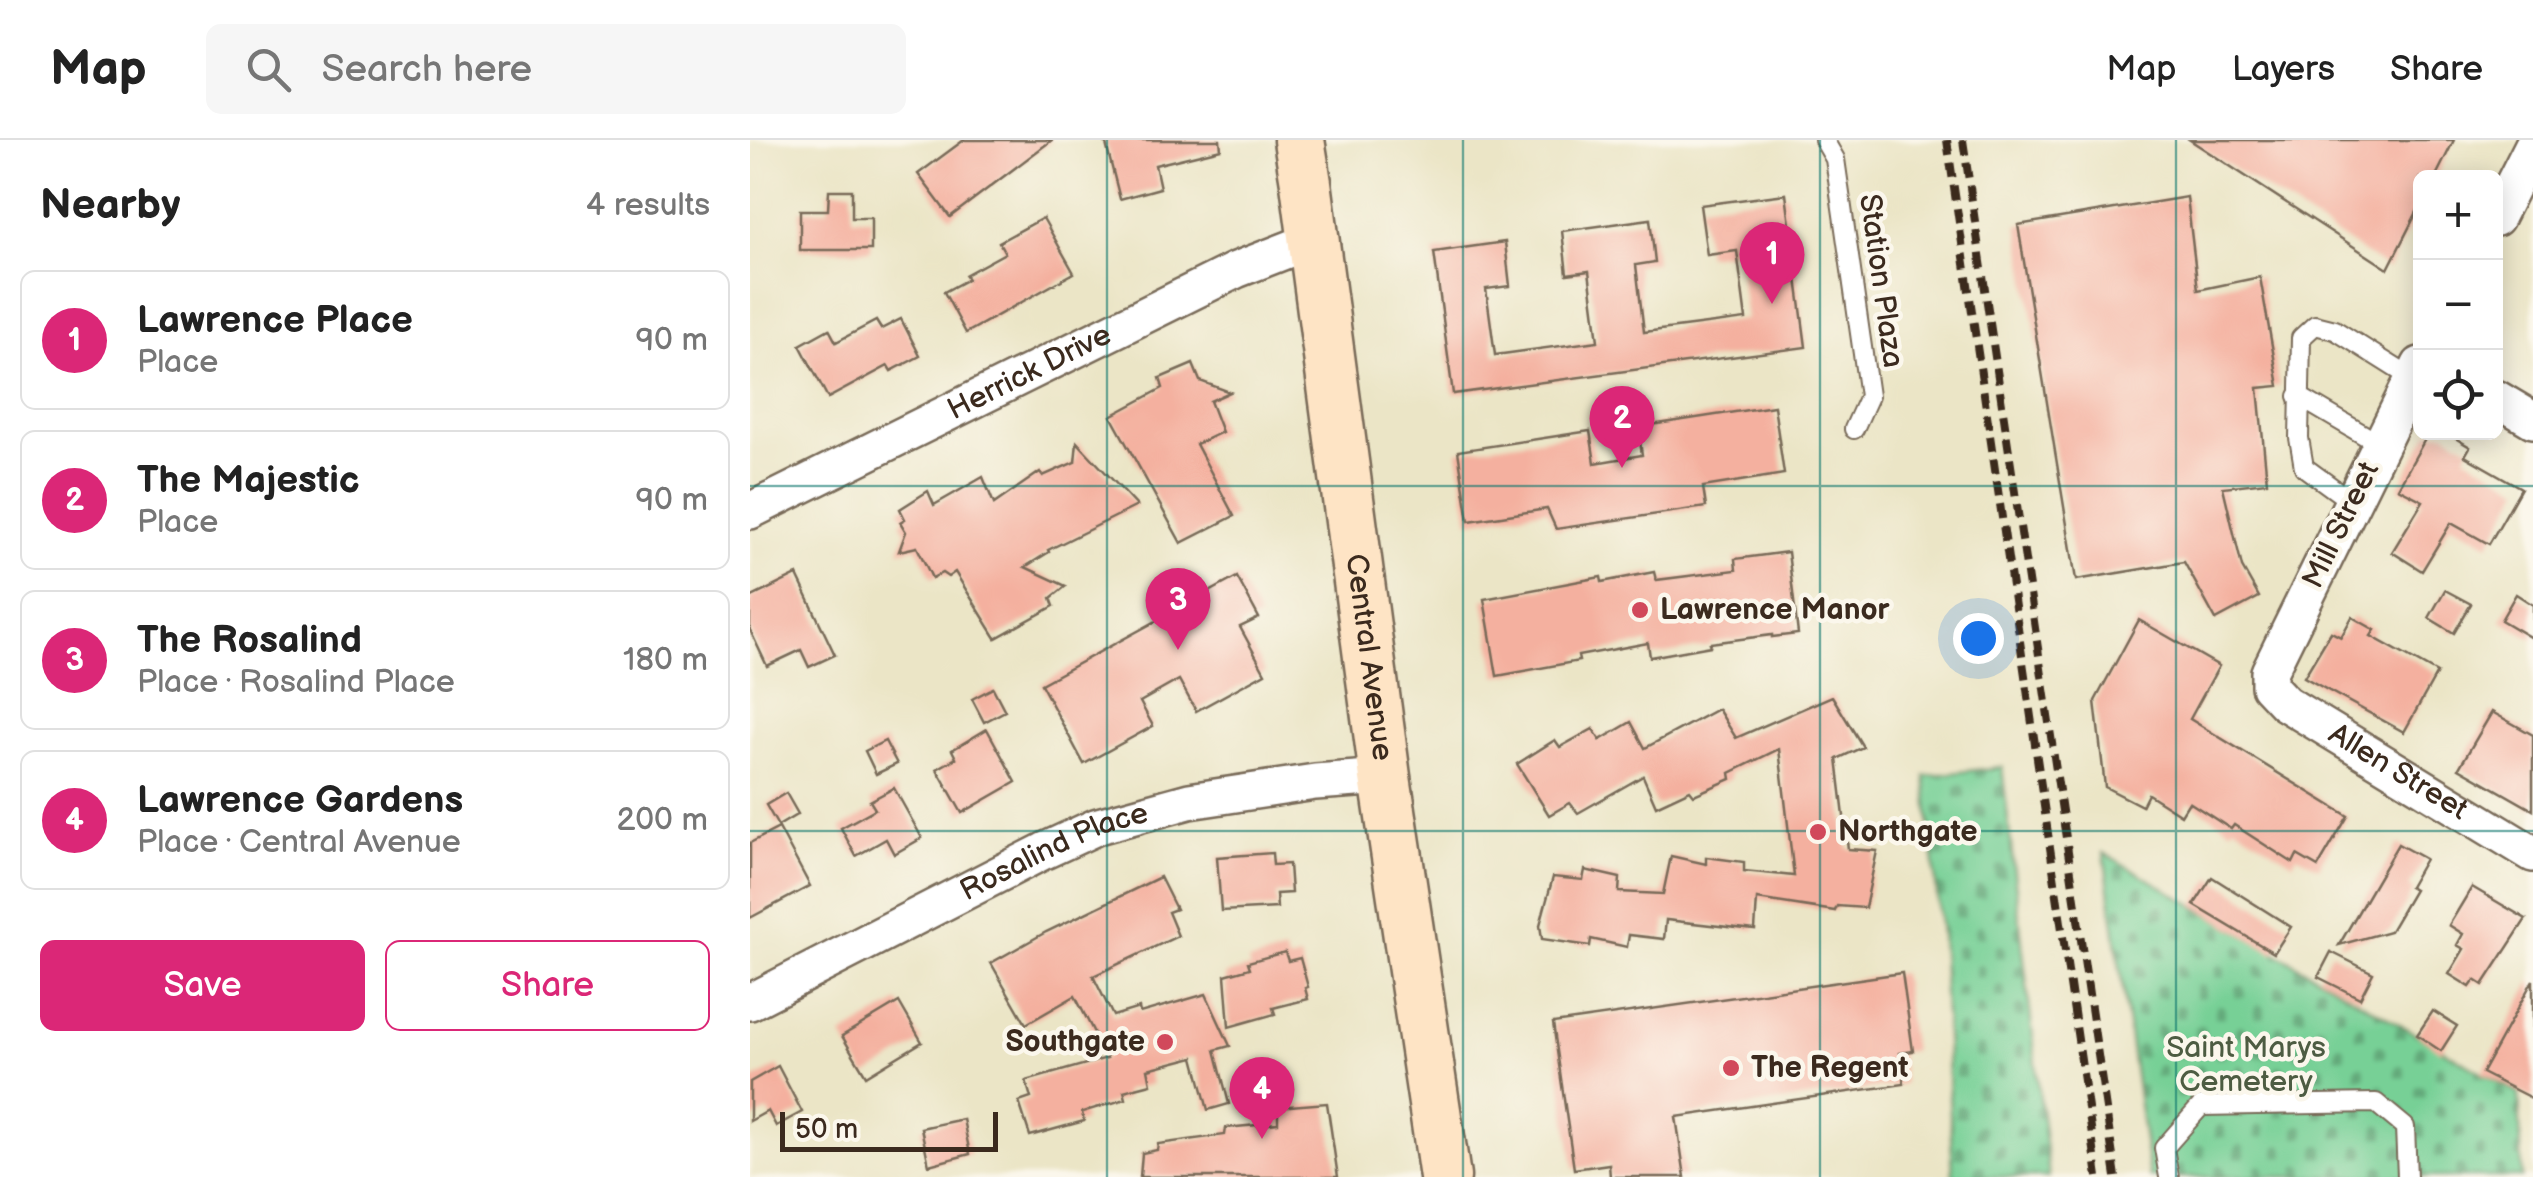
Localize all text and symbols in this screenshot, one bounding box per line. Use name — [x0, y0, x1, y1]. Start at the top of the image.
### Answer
search box — [206, 24, 906, 114]
text: Map — [50, 41, 146, 98]
icon: search — [241, 42, 296, 97]
text: Search here — [321, 47, 532, 92]
text: Map — [2106, 48, 2177, 91]
text: Layers — [2232, 48, 2335, 91]
text: Share — [2390, 48, 2483, 91]
map controls — [2413, 170, 2503, 440]
button: + — [2413, 170, 2503, 260]
text: Nearby — [40, 180, 180, 231]
text: 4 results — [586, 186, 710, 225]
street label: Station Plaza — [1851, 192, 1911, 370]
pin: 1 — [1740, 221, 1804, 304]
button: − — [2413, 260, 2503, 350]
text: Lawrence Place — [137, 298, 413, 343]
street label: Herrick Drive — [942, 317, 1117, 428]
text: 1 — [68, 321, 81, 360]
text: 90 m — [636, 321, 708, 360]
text: Place — [137, 343, 218, 382]
button: locate — [2413, 350, 2503, 440]
pin: 2 — [1590, 385, 1654, 468]
street label: Mill Street — [2295, 456, 2387, 594]
text: The Majestic — [137, 458, 360, 503]
text: 2 — [65, 481, 84, 520]
text: 90 m — [636, 481, 708, 520]
text: Place — [137, 503, 218, 542]
street label: Central Avenue — [1338, 552, 1401, 763]
pin: 3 — [1146, 568, 1210, 650]
place label: Lawrence Manor — [1660, 592, 1891, 628]
marker: Lawrence Manor — [1629, 599, 1651, 621]
your location — [1953, 613, 2004, 664]
text: The Rosalind — [137, 618, 362, 663]
text: 3 — [65, 641, 84, 680]
text: 180 m — [623, 641, 708, 680]
text: Place · Rosalind Place — [137, 663, 455, 702]
street label: Allen Street — [2322, 716, 2474, 828]
text: Lawrence Gardens — [137, 778, 463, 823]
street label: Rosalind Place — [954, 795, 1152, 909]
text: 4 — [65, 801, 84, 840]
text: 200 m — [616, 801, 708, 840]
place label: Northgate — [1838, 814, 1978, 850]
marker: Northgate — [1807, 821, 1829, 843]
text: Place · Central Avenue — [137, 823, 461, 862]
button: Save — [40, 940, 365, 1031]
button: Share — [385, 940, 710, 1031]
place label: Southgate — [1005, 1024, 1145, 1060]
park label: Saint Marys Cemetery — [2166, 1030, 2326, 1100]
marker: Southgate — [1154, 1031, 1176, 1053]
place label: The Regent — [1751, 1050, 1909, 1086]
pin: 4 — [1230, 1056, 1294, 1139]
marker: The Regent — [1720, 1057, 1742, 1079]
scale bar — [780, 1107, 998, 1152]
text: 50 m — [795, 1113, 858, 1146]

